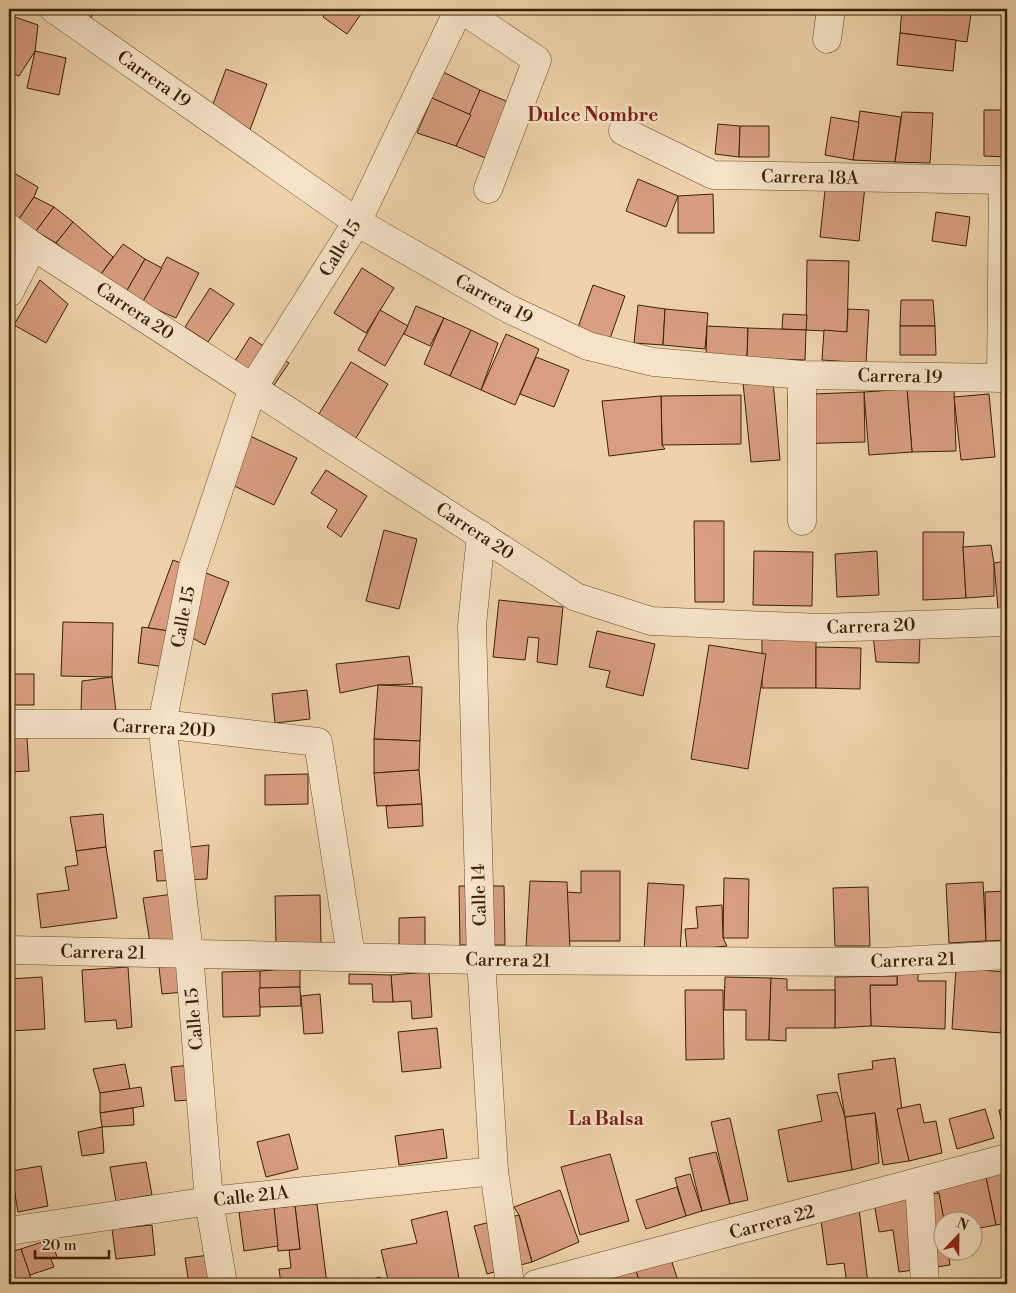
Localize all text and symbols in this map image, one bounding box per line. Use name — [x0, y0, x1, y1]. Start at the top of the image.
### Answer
street label: Carrera 19 — [112, 46, 195, 113]
district label: Dulce Nombre — [528, 103, 658, 127]
street label: Carrera 18A — [761, 165, 860, 190]
street label: Calle 15 — [314, 215, 366, 281]
street label: Carrera 19 — [451, 269, 537, 330]
street label: Carrera 20 — [91, 278, 178, 345]
street label: Carrera 19 — [857, 364, 943, 389]
street label: Carrera 20 — [431, 498, 518, 565]
street label: Calle 15 — [166, 584, 201, 650]
street label: Carrera 20 — [826, 613, 916, 640]
street label: Carrera 20D — [112, 714, 216, 743]
street label: Calle 14 — [467, 863, 492, 927]
street label: Carrera 21 — [60, 940, 146, 965]
street label: Carrera 21 — [465, 948, 551, 973]
street label: Carrera 21 — [870, 948, 956, 973]
street label: Calle 15 — [180, 987, 209, 1051]
district label: La Balsa — [568, 1107, 644, 1131]
street label: Calle 21A — [212, 1181, 290, 1212]
street label: Carrera 22 — [727, 1200, 817, 1245]
north arrow — [934, 1210, 984, 1260]
text: N — [954, 1214, 971, 1235]
scale bar — [35, 1228, 109, 1260]
text: 20 m — [42, 1236, 77, 1255]

